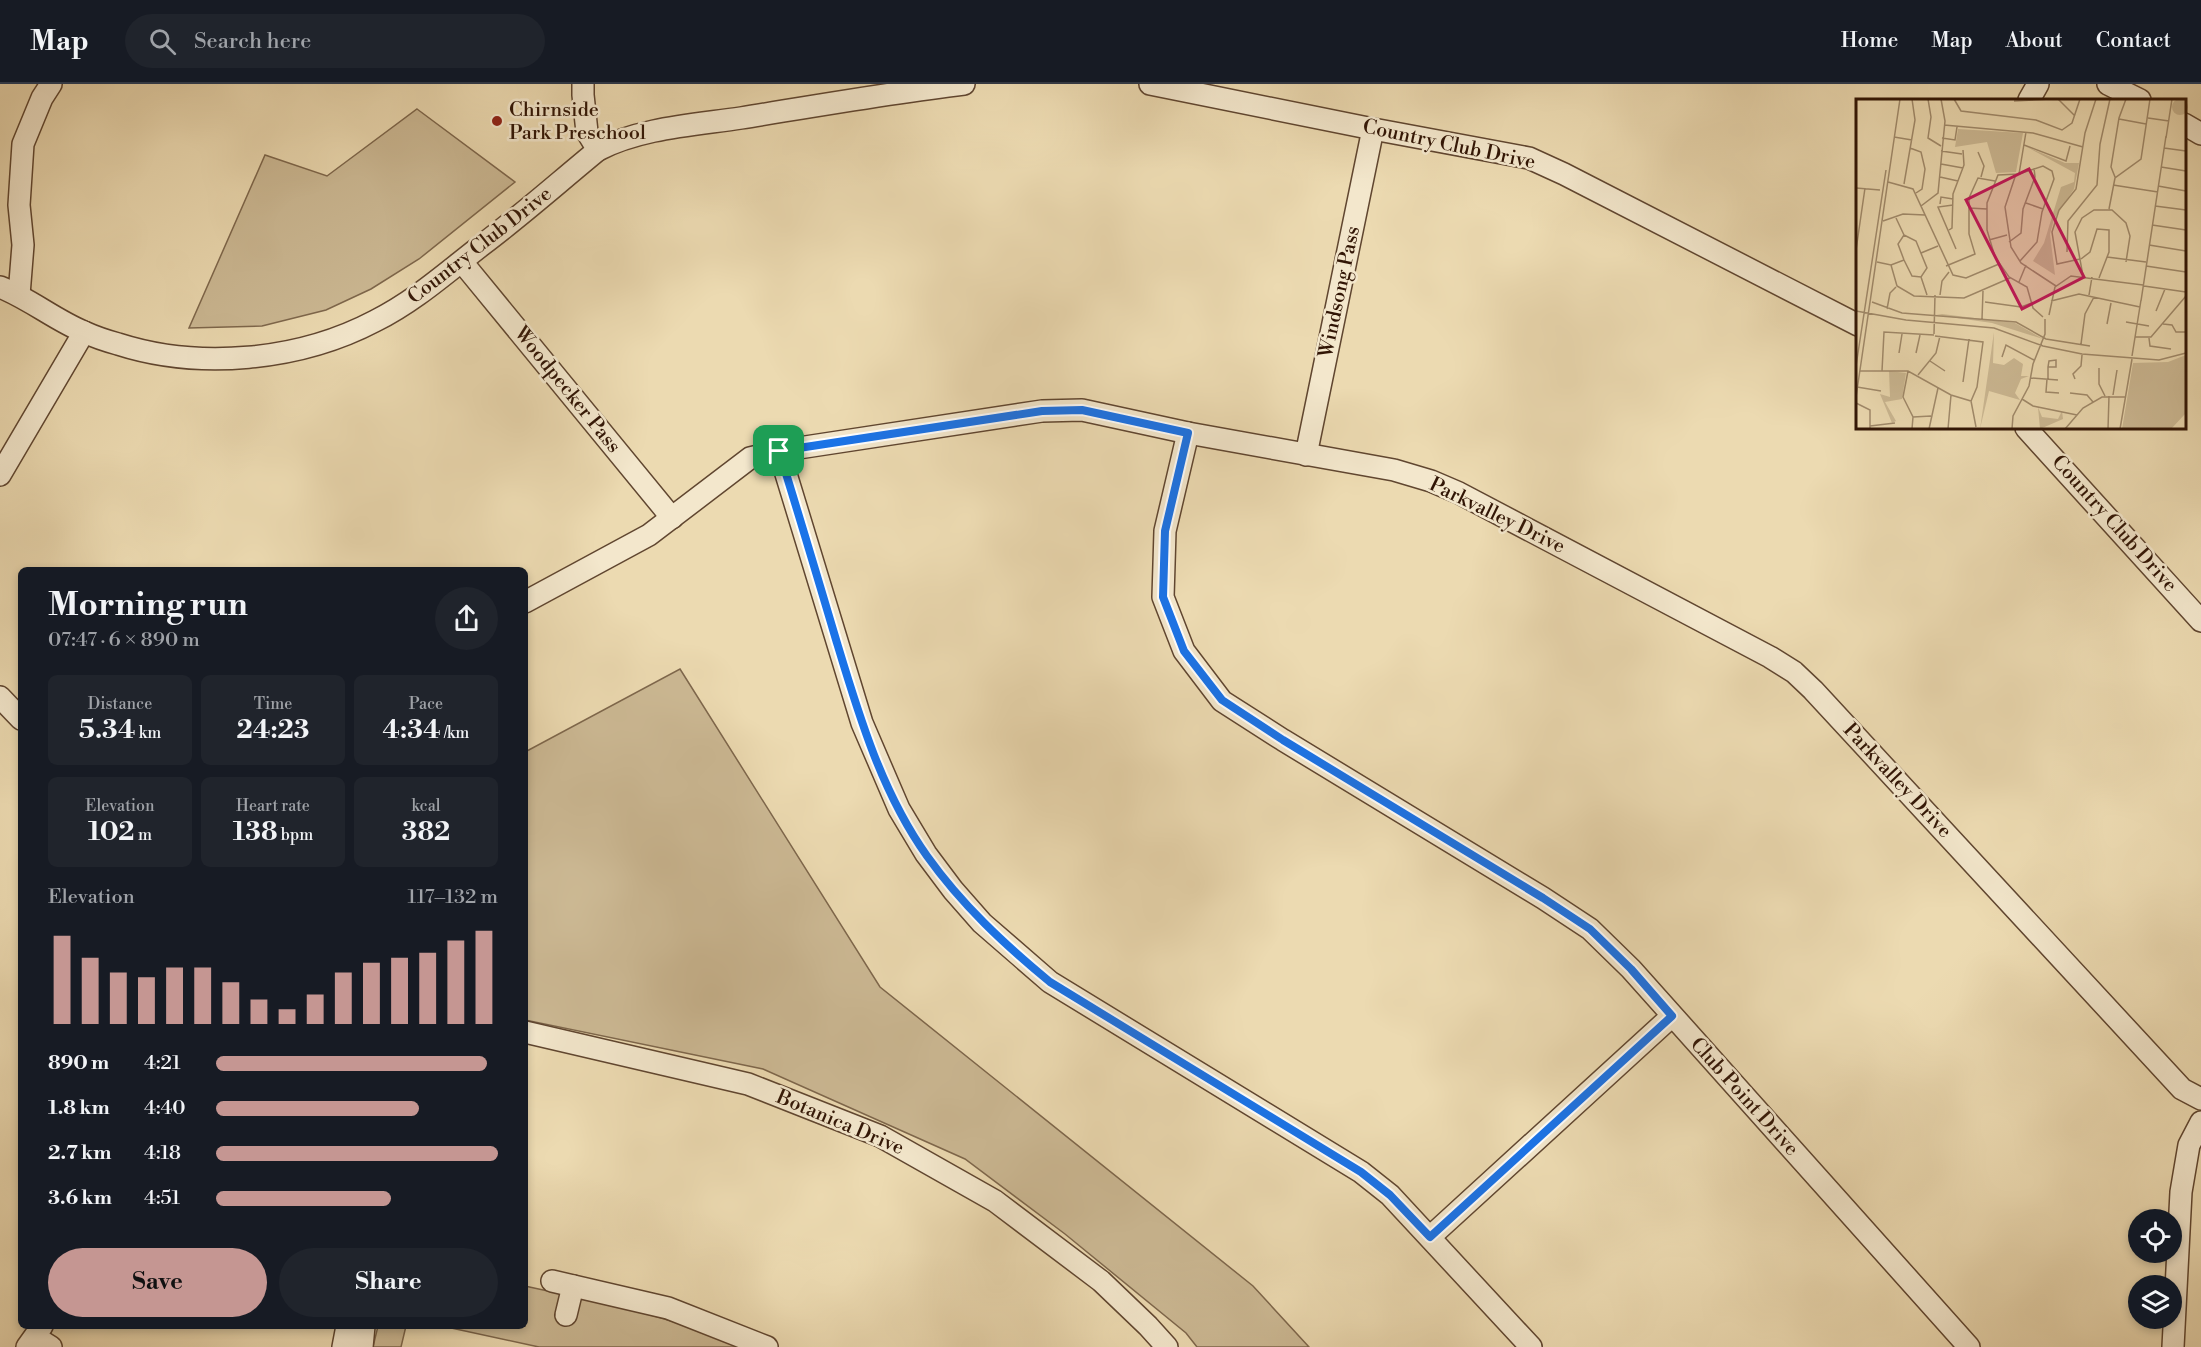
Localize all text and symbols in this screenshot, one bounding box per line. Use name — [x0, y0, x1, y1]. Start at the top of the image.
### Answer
search box — [125, 14, 545, 68]
text: Map — [30, 24, 89, 59]
icon: search — [146, 25, 179, 58]
text: Search here — [194, 28, 311, 55]
text: Home — [1841, 28, 1898, 54]
text: Map — [1931, 28, 1973, 54]
text: About — [2006, 28, 2063, 54]
text: Contact — [2096, 28, 2171, 54]
place label: Chirnside Park Preschool — [509, 98, 646, 146]
inset map — [1856, 99, 2186, 429]
marker: Chirnside Park Preschool — [490, 114, 504, 128]
street label: Country Club Drive — [1360, 114, 1538, 176]
street label: Country Club Drive — [403, 182, 557, 310]
street label: Windsong Pass — [1314, 224, 1366, 361]
street label: Woodpecker Pass — [508, 321, 626, 458]
pin — [753, 425, 804, 476]
icon: arrive — [762, 434, 795, 467]
street label: Country Club Drive — [2046, 450, 2182, 598]
street label: Parkvalley Drive — [1425, 472, 1569, 560]
text: Morning run — [48, 585, 248, 626]
button: share — [435, 587, 498, 650]
text: 07:47 · 6 × 890 m — [48, 628, 200, 653]
text: Distance — [88, 694, 152, 714]
text: Time — [254, 694, 292, 714]
text: Pace — [409, 694, 443, 714]
text: 5.34 — [79, 714, 136, 746]
text: 24:23 — [237, 714, 309, 746]
text: 4:34 — [383, 714, 441, 746]
street label: Parkvalley Drive — [1837, 718, 1957, 844]
text: km — [136, 723, 161, 743]
text: /km — [441, 723, 469, 743]
text: Elevation — [85, 796, 155, 816]
text: Heart rate — [236, 796, 310, 816]
text: kcal — [411, 796, 441, 816]
text: 102 — [88, 816, 135, 848]
text: 138 — [233, 816, 278, 848]
text: 382 — [402, 816, 450, 848]
text: m — [135, 825, 152, 845]
text: bpm — [278, 825, 313, 845]
text: Elevation — [48, 885, 135, 910]
text: 117–132 m — [408, 885, 498, 910]
street label: Club Point Drive — [1684, 1033, 1804, 1161]
text: 890 m — [48, 1051, 109, 1076]
text: 4:21 — [144, 1051, 181, 1076]
street label: Botanica Drive — [771, 1084, 908, 1161]
text: 1.8 km — [48, 1096, 110, 1121]
text: 4:40 — [144, 1096, 186, 1121]
text: 2.7 km — [48, 1141, 112, 1166]
text: 4:18 — [144, 1141, 181, 1166]
text: 3.6 km — [48, 1186, 112, 1211]
text: 4:51 — [144, 1186, 180, 1211]
map controls — [2128, 1209, 2182, 1329]
button: locate — [2128, 1209, 2182, 1263]
button: Save — [48, 1248, 267, 1317]
button: Share — [279, 1248, 498, 1317]
button: layers — [2128, 1275, 2182, 1329]

